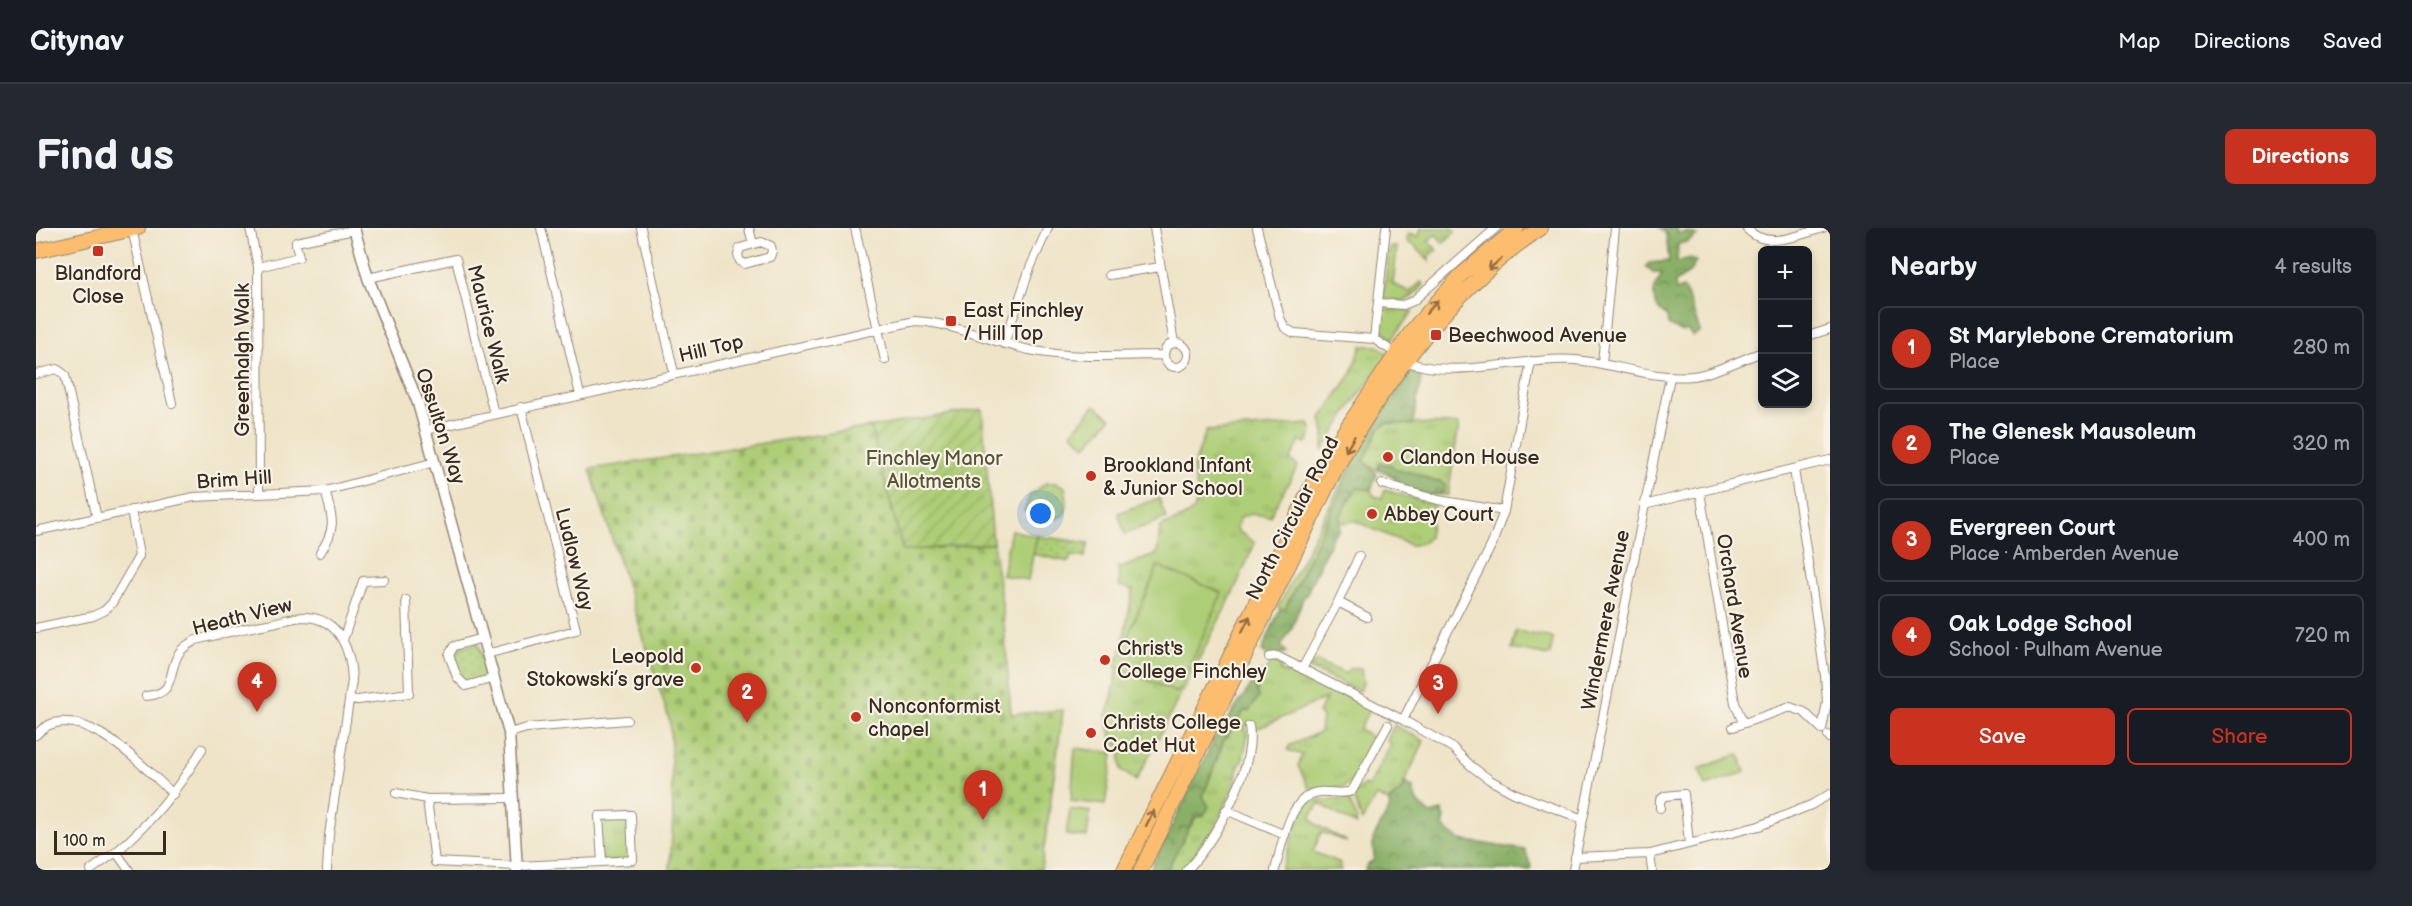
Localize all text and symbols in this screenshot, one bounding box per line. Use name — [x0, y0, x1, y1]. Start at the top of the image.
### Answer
text: Citynav — [30, 25, 124, 58]
text: Map — [2118, 29, 2161, 54]
text: Directions — [2194, 29, 2290, 54]
text: Saved — [2323, 29, 2382, 54]
button: Directions — [2225, 129, 2376, 184]
text: Find us — [36, 131, 174, 182]
marker: Blandford Close — [91, 244, 105, 258]
map controls — [1758, 246, 1812, 408]
button: + — [1758, 246, 1812, 300]
text: Nearby — [1890, 252, 1977, 283]
text: 4 results — [2274, 255, 2352, 279]
one-way arrow — [1488, 257, 1503, 271]
place label: Blandford Close — [54, 262, 142, 309]
street label: Maurice Walk — [462, 262, 514, 386]
street label: Greenhalgh Walk — [231, 283, 255, 437]
place label: East Finchley / Hill Top — [963, 299, 1084, 346]
one-way arrow — [1425, 300, 1439, 315]
button: − — [1758, 300, 1812, 354]
marker: East Finchley / Hill Top — [944, 314, 958, 328]
text: St Marylebone Crematorium — [1949, 323, 2234, 350]
place label: Beechwood Avenue — [1448, 324, 1627, 348]
marker: Beechwood Avenue — [1429, 328, 1443, 342]
street label: Hill Top — [676, 330, 746, 368]
text: 1 — [1907, 336, 1916, 360]
text: 280 m — [2293, 336, 2350, 360]
text: Place — [1949, 350, 2000, 374]
button: layers — [1758, 354, 1812, 408]
street label: Ossulton Way — [410, 365, 470, 488]
text: The Glenesk Mausoleum — [1949, 419, 2196, 446]
text: 2 — [1906, 432, 1917, 456]
text: 320 m — [2292, 432, 2350, 456]
street label: North Circular Road — [1241, 433, 1345, 604]
one-way arrow — [1344, 435, 1356, 452]
place label: Clandon House — [1400, 446, 1539, 470]
text: Place — [1949, 446, 2000, 470]
park label: Finchley Manor Allotments — [865, 447, 1003, 494]
marker: Clandon House — [1381, 450, 1395, 464]
place label: Brookland Infant & Junior School — [1103, 454, 1252, 501]
street label: Brim Hill — [195, 465, 273, 495]
marker: Brookland Infant & Junior School — [1084, 469, 1098, 483]
your location — [1026, 499, 1055, 528]
place label: Abbey Court — [1384, 503, 1494, 527]
street label: Ludlow Way — [550, 505, 598, 613]
marker: Abbey Court — [1365, 507, 1379, 521]
text: Evergreen Court — [1949, 515, 2115, 542]
street label: Windermere Avenue — [1577, 528, 1635, 712]
text: 3 — [1906, 528, 1917, 552]
text: 400 m — [2292, 528, 2350, 552]
street label: Orchard Avenue — [1711, 532, 1757, 680]
text: Place · Amberden Avenue — [1949, 542, 2179, 566]
street label: Heath View — [190, 593, 295, 641]
text: Oak Lodge School — [1949, 611, 2132, 638]
one-way arrow — [1240, 615, 1252, 633]
text: 4 — [1906, 624, 1917, 648]
text: 720 m — [2295, 624, 2350, 648]
place label: Christ's College Finchley — [1117, 637, 1267, 684]
text: School · Pulham Avenue — [1949, 638, 2163, 662]
place label: Leopold Stokowski’s grave — [527, 645, 684, 692]
marker: Christ's College Finchley — [1098, 653, 1112, 667]
marker: Leopold Stokowski’s grave — [689, 661, 703, 675]
pin: 4 — [238, 662, 276, 712]
pin: 3 — [1418, 664, 1458, 714]
pin: 2 — [728, 674, 766, 723]
place label: Nonconformist chapel — [868, 695, 1000, 742]
button: Save — [1890, 708, 2115, 765]
button: Share — [2127, 708, 2352, 765]
marker: Nonconformist chapel — [849, 710, 863, 724]
place label: Christs College Cadet Hut — [1103, 711, 1241, 758]
marker: Christs College Cadet Hut — [1084, 726, 1098, 740]
pin: 1 — [964, 770, 1002, 820]
one-way arrow — [1145, 809, 1157, 827]
scale bar — [54, 828, 166, 856]
text: 100 m — [63, 832, 106, 851]

